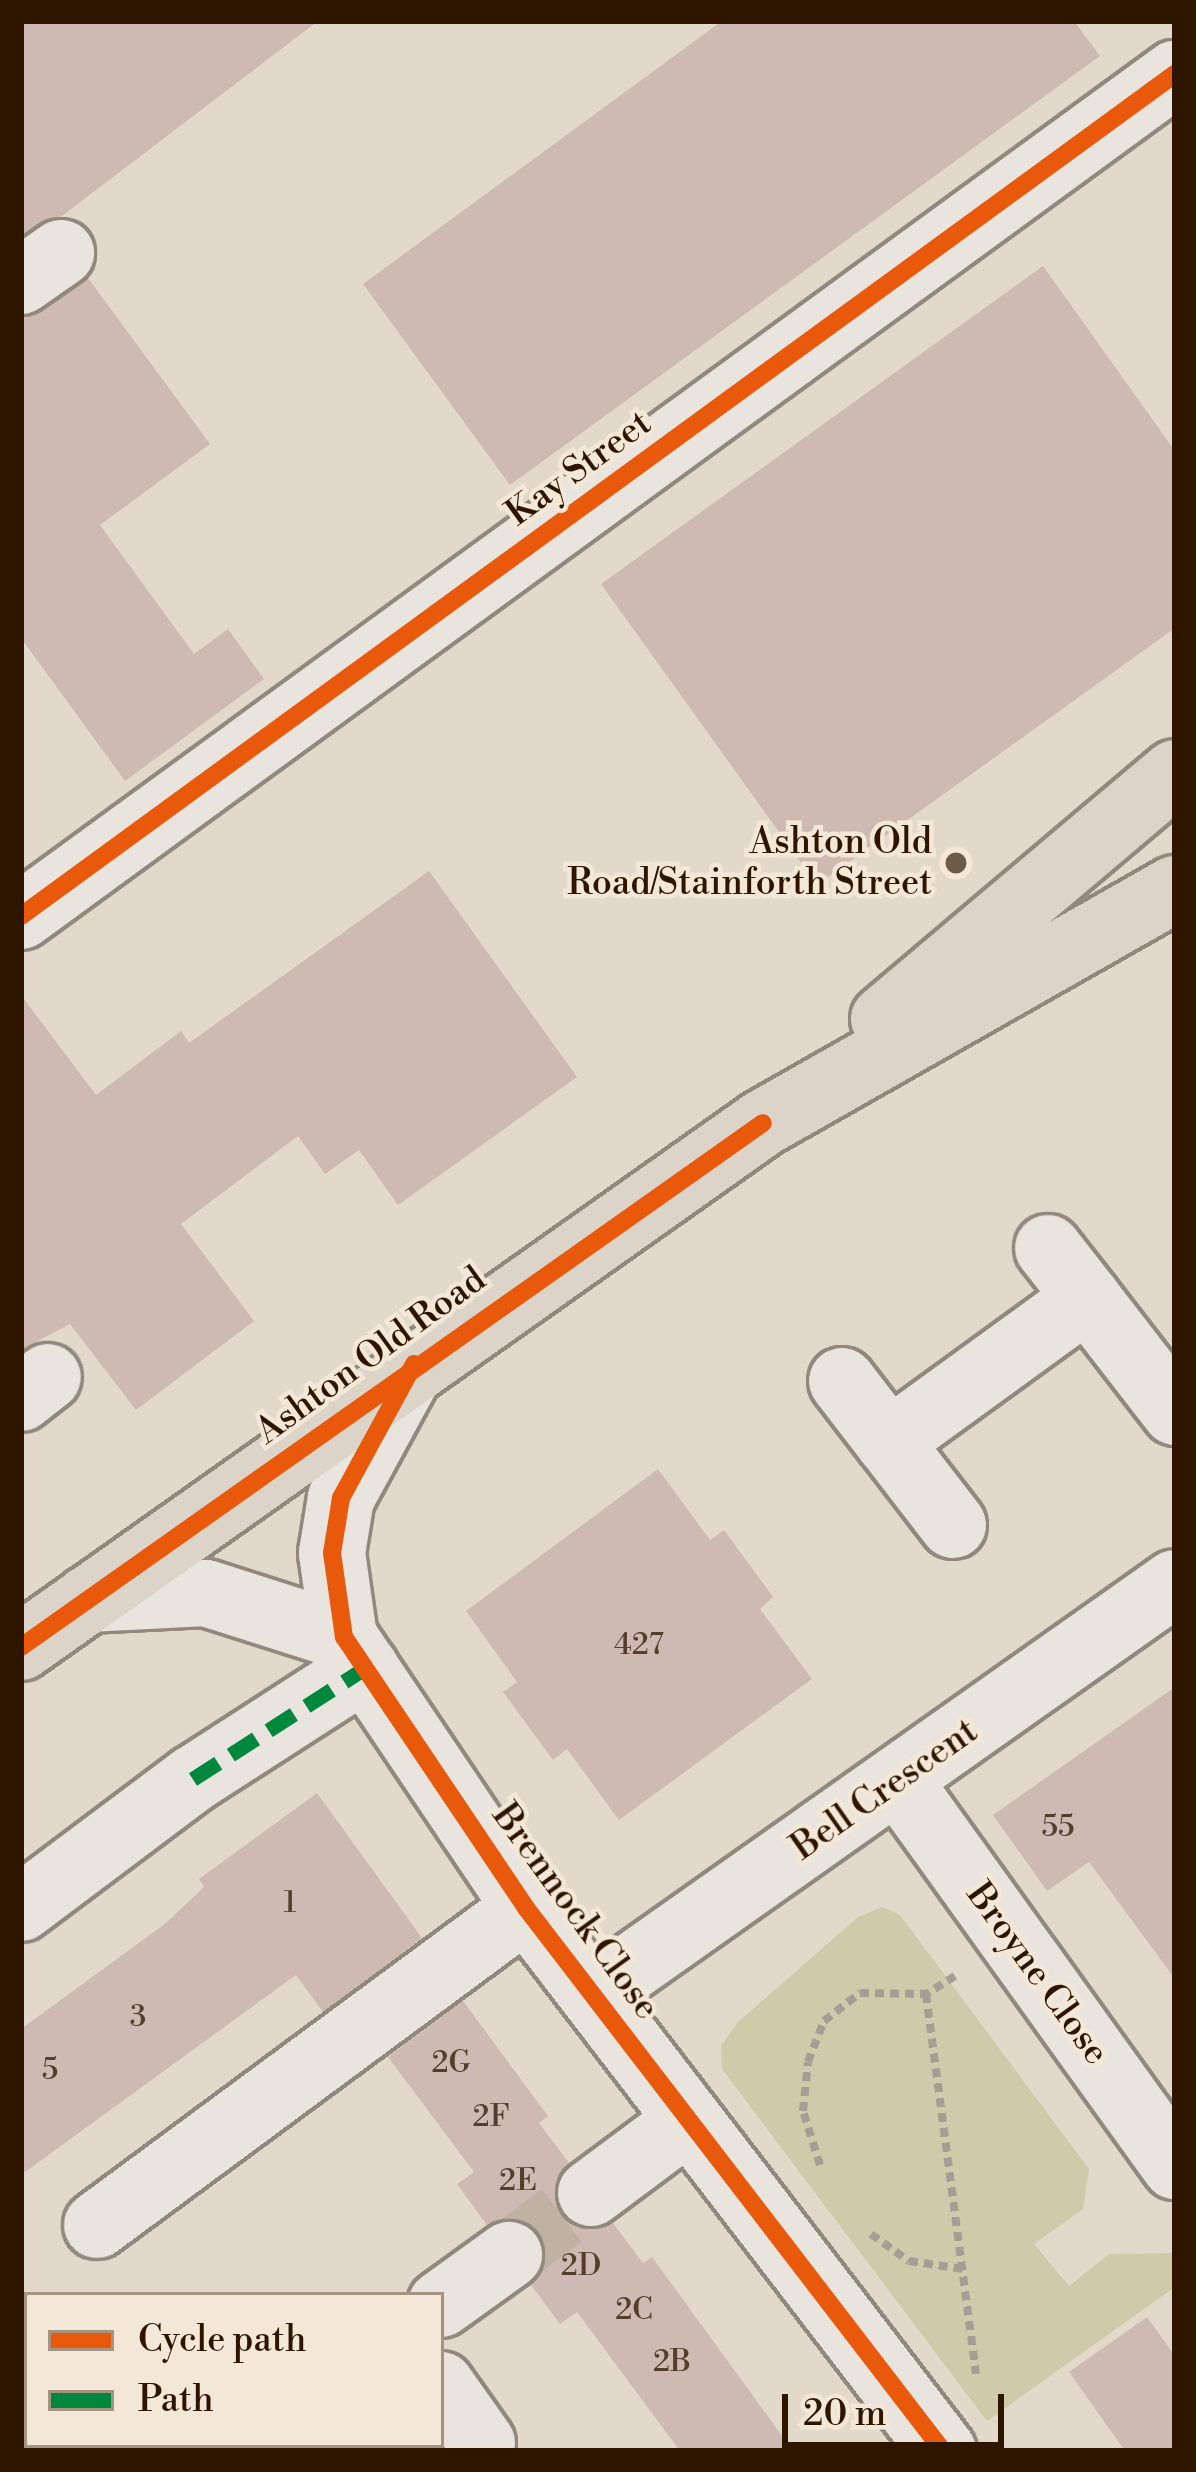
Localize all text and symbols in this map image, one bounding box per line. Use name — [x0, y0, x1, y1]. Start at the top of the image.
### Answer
street label: Kay Street — [498, 402, 660, 536]
place label: Ashton Old Road/Stainforth Street — [567, 820, 932, 905]
marker: Ashton Old Road/Stainforth Street — [943, 850, 969, 876]
street label: Ashton Old Road — [248, 1258, 494, 1454]
house number: 427 — [614, 1627, 664, 1663]
street label: Bell Crescent — [784, 1710, 986, 1870]
street label: Brennock Close — [482, 1796, 668, 2028]
house number: 55 — [1041, 1809, 1075, 1845]
street label: Broyne Close — [957, 1875, 1117, 2073]
house number: 1 — [284, 1885, 296, 1921]
house number: 3 — [130, 1999, 146, 2035]
house number: 2G — [431, 2045, 471, 2081]
house number: 5 — [42, 2052, 58, 2088]
house number: 2F — [473, 2099, 509, 2135]
house number: 2E — [499, 2163, 537, 2199]
house number: 2D — [561, 2248, 601, 2284]
legend — [24, 2292, 444, 2448]
house number: 2C — [615, 2292, 653, 2328]
text: Cycle path — [138, 2318, 306, 2363]
house number: 2B — [653, 2344, 691, 2380]
scale bar — [788, 2370, 1010, 2444]
text: Path — [138, 2378, 214, 2423]
text: 20 m — [803, 2392, 886, 2437]

